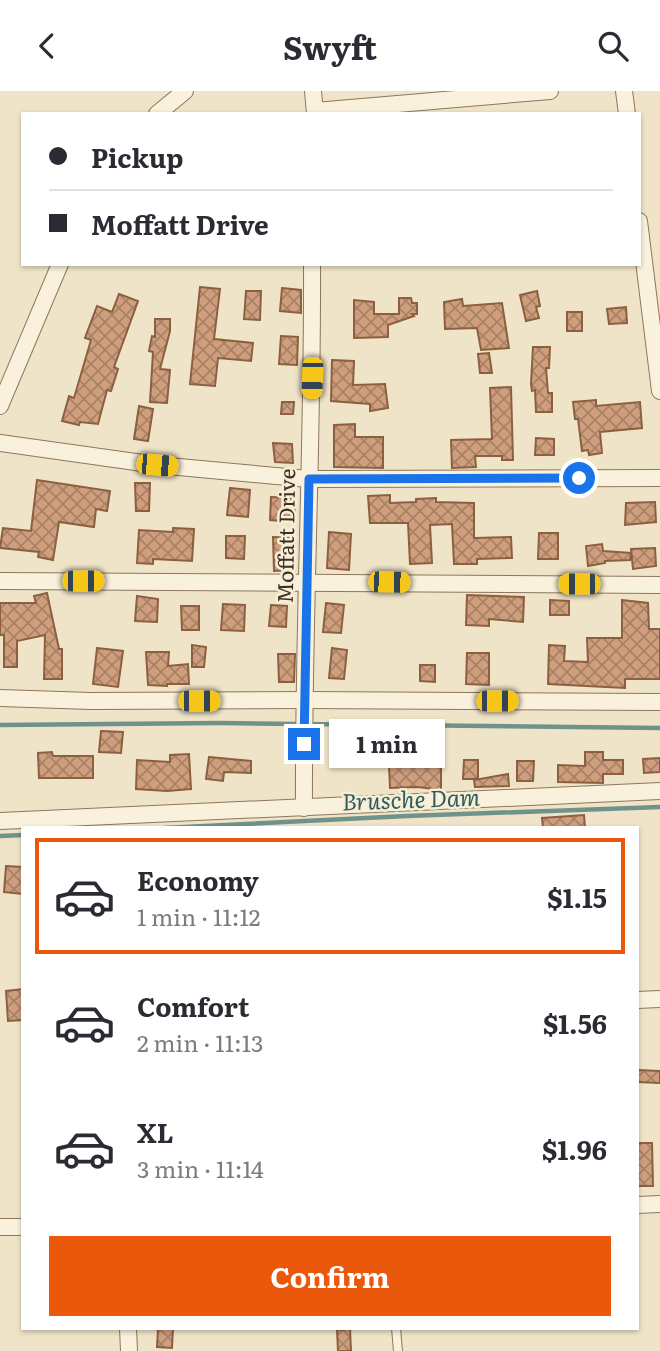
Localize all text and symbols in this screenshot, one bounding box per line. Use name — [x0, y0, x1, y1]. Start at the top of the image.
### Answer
text: Swyft — [283, 22, 377, 70]
icon: back — [28, 27, 66, 65]
icon: search — [594, 27, 632, 65]
text: Pickup — [91, 137, 183, 176]
text: Moffatt Drive — [91, 204, 269, 243]
car — [301, 357, 324, 399]
car — [136, 453, 179, 477]
route start — [563, 462, 595, 494]
street label: Moffatt Drive — [268, 468, 301, 604]
car — [63, 571, 105, 592]
car — [368, 571, 411, 593]
car — [559, 574, 601, 595]
car — [179, 691, 221, 712]
car — [477, 691, 519, 712]
callout: 1 min — [328, 719, 444, 769]
text: 1 min — [356, 726, 418, 760]
route end — [288, 728, 320, 760]
water label: Brusche Dam — [341, 779, 480, 817]
text: Economy — [137, 860, 259, 899]
icon: car — [53, 865, 116, 928]
text: $1.15 — [547, 877, 607, 916]
text: 1 min · 11:12 — [137, 899, 260, 933]
text: Comfort — [137, 986, 249, 1025]
icon: car — [53, 991, 116, 1054]
text: $1.56 — [543, 1003, 607, 1042]
text: 2 min · 11:13 — [137, 1025, 264, 1059]
text: XL — [137, 1112, 174, 1151]
icon: car — [53, 1117, 116, 1180]
text: $1.96 — [542, 1129, 607, 1168]
text: 3 min · 11:14 — [137, 1151, 264, 1185]
button: Confirm — [49, 1236, 611, 1316]

